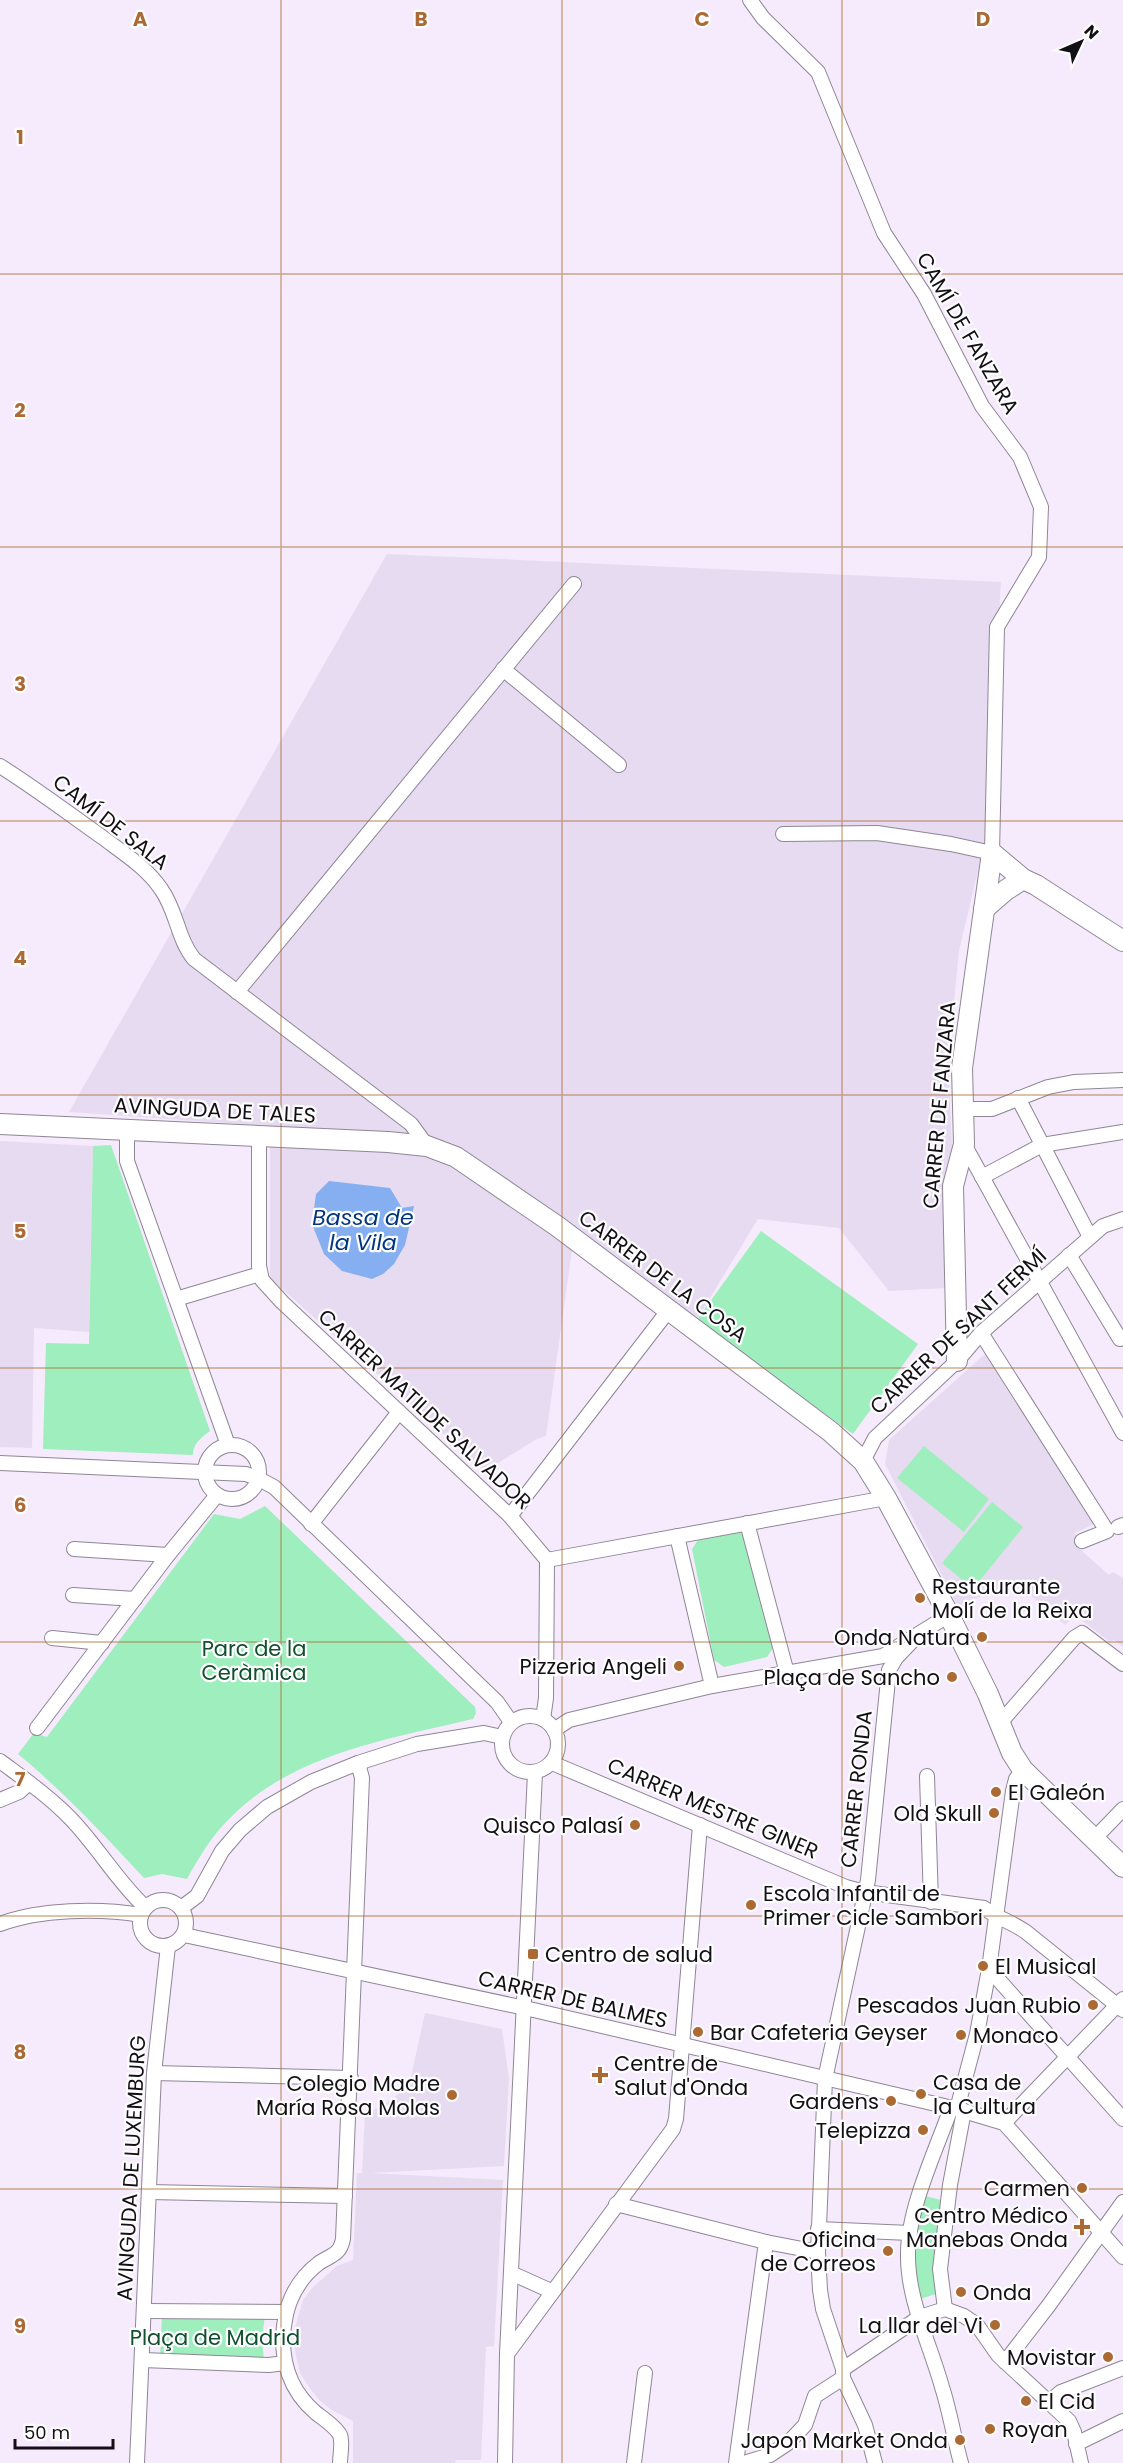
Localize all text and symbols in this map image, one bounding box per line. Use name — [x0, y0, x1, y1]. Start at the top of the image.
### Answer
text: A — [133, 5, 148, 33]
text: B — [414, 5, 428, 33]
text: C — [694, 5, 710, 33]
text: D — [976, 5, 990, 33]
north arrow — [1051, 12, 1111, 72]
text: N — [1079, 20, 1104, 44]
text: 1 — [16, 123, 24, 151]
street label: CAMÍ DE FANZARA — [910, 247, 1026, 419]
text: 2 — [14, 396, 26, 424]
text: 3 — [14, 670, 26, 698]
street label: CAMÍ DE SALA — [47, 767, 175, 877]
text: 4 — [13, 944, 27, 972]
street label: CARRER DE FANZARA — [915, 1000, 963, 1210]
street label: AVINGUDA DE TALES — [113, 1090, 317, 1130]
water label: Bassa de la Vila — [312, 1202, 414, 1258]
street label: CARRER DE LA COSA — [573, 1203, 753, 1349]
text: 5 — [14, 1217, 27, 1245]
street label: CARRER DE SANT FERMÍ — [863, 1241, 1053, 1421]
street label: CARRER MATILDE SALVADOR — [312, 1302, 538, 1516]
text: 6 — [14, 1491, 26, 1519]
place label: Restaurante Molí de la Reixa — [932, 1572, 1092, 1625]
marker: Restaurante Molí de la Reixa — [913, 1591, 927, 1605]
place label: Onda Natura — [834, 1623, 970, 1652]
marker: Onda Natura — [975, 1630, 989, 1644]
park label: Parc de la Ceràmica — [202, 1634, 307, 1687]
place label: Pizzeria Angeli — [520, 1652, 667, 1681]
marker: Pizzeria Angeli — [672, 1659, 686, 1673]
place label: Plaça de Sancho — [764, 1663, 940, 1692]
marker: Plaça de Sancho — [945, 1670, 959, 1684]
street label: CARRER RONDA — [833, 1709, 879, 1869]
street label: CARRER MESTRE GINER — [603, 1750, 823, 1866]
text: 7 — [15, 1765, 26, 1793]
place label: El Galeón — [1008, 1778, 1105, 1807]
marker: El Galeón — [989, 1785, 1003, 1799]
place label: Old Skull — [894, 1799, 982, 1828]
marker: Old Skull — [987, 1806, 1001, 1820]
place label: Quisco Palasí — [483, 1811, 623, 1840]
marker: Quisco Palasí — [628, 1818, 642, 1832]
place label: Escola Infantil de Primer Cicle Sambori — [763, 1879, 983, 1932]
marker: Escola Infantil de Primer Cicle Sambori — [744, 1898, 758, 1912]
place label: Centro de salud — [545, 1940, 713, 1969]
marker: Centro de salud — [526, 1947, 540, 1961]
place label: El Musical — [995, 1952, 1096, 1981]
marker: El Musical — [976, 1959, 990, 1973]
street label: CARRER DE BALMES — [475, 1963, 671, 2035]
place label: Pescados Juan Rubio — [857, 1991, 1081, 2020]
marker: Pescados Juan Rubio — [1086, 1998, 1100, 2012]
place label: Bar Cafeteria Geyser — [710, 2018, 927, 2047]
place label: Monaco — [973, 2021, 1058, 2050]
marker: Bar Cafeteria Geyser — [691, 2025, 705, 2039]
marker: Monaco — [954, 2028, 968, 2042]
street label: AVINGUDA DE LUXEMBURG — [110, 2034, 152, 2302]
text: 8 — [14, 2038, 26, 2066]
place label: Centre de Salut d'Onda — [614, 2049, 748, 2102]
marker: Centre de Salut d'Onda — [591, 2066, 609, 2084]
place label: Casa de la Cultura — [933, 2068, 1036, 2121]
place label: Colegio Madre María Rosa Molas — [256, 2069, 440, 2122]
place label: Gardens — [789, 2087, 879, 2116]
marker: Casa de la Cultura — [914, 2087, 928, 2101]
marker: Colegio Madre María Rosa Molas — [445, 2088, 459, 2102]
marker: Gardens — [884, 2094, 898, 2108]
place label: Telepizza — [816, 2116, 911, 2145]
marker: Telepizza — [916, 2123, 930, 2137]
place label: Carmen — [984, 2174, 1070, 2203]
marker: Carmen — [1075, 2181, 1089, 2195]
place label: Centro Médico Manebas Onda — [906, 2201, 1068, 2254]
marker: Centro Médico Manebas Onda — [1073, 2218, 1091, 2236]
place label: Oficina de Correos — [760, 2225, 876, 2278]
marker: Oficina de Correos — [881, 2244, 895, 2258]
place label: Onda — [973, 2278, 1031, 2307]
marker: Onda — [954, 2285, 968, 2299]
place label: La llar del Vi — [859, 2311, 983, 2340]
text: 9 — [14, 2312, 26, 2340]
marker: La llar del Vi — [988, 2318, 1002, 2332]
park label: Plaça de Madrid — [130, 2323, 300, 2352]
place label: Movistar — [1007, 2343, 1096, 2372]
marker: Movistar — [1101, 2350, 1115, 2364]
place label: El Cid — [1038, 2387, 1095, 2416]
marker: El Cid — [1019, 2394, 1033, 2408]
scale bar — [15, 2412, 112, 2450]
place label: Royan — [1002, 2415, 1068, 2444]
text: 50 m — [24, 2420, 70, 2445]
marker: Royan — [983, 2422, 997, 2436]
place label: Japon Market Onda — [740, 2426, 948, 2455]
marker: Japon Market Onda — [953, 2433, 967, 2447]

